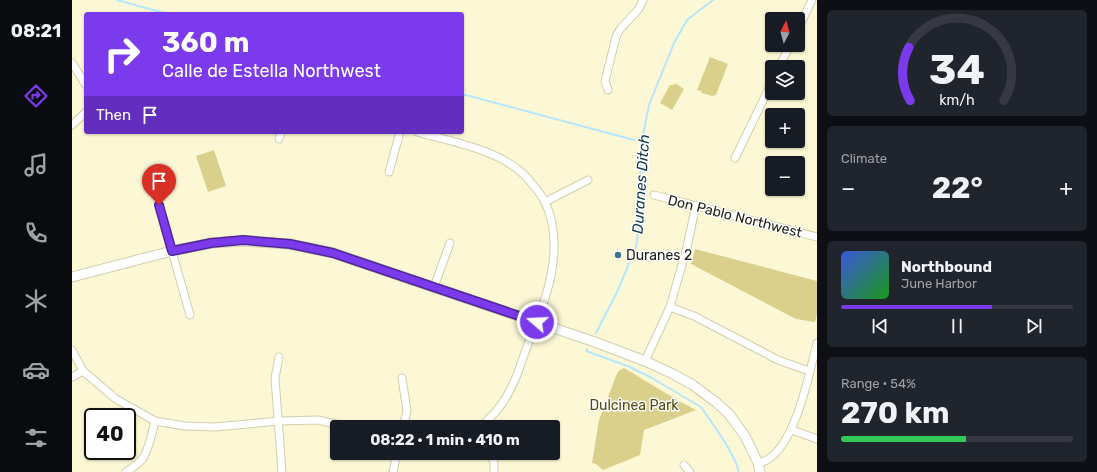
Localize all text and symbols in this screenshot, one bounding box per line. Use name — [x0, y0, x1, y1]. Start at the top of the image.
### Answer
north arrow — [765, 12, 805, 52]
map controls — [765, 12, 805, 196]
text: 08:21 — [11, 20, 61, 42]
text: 360 m — [162, 26, 249, 59]
icon: right — [96, 28, 148, 80]
text: 34 — [929, 45, 985, 94]
text: Calle de Estella Northwest — [162, 60, 381, 82]
button: layers — [765, 60, 805, 100]
icon: directions — [22, 82, 50, 110]
text: km/h — [939, 91, 975, 108]
icon: arrive — [139, 104, 161, 126]
text: Then — [96, 106, 131, 124]
button: + — [765, 108, 805, 148]
water label: Duranes Ditch — [629, 134, 653, 234]
icon: music — [22, 151, 50, 179]
text: Climate — [841, 151, 887, 166]
button: − — [765, 156, 805, 196]
pin — [142, 164, 176, 205]
icon: arrive — [148, 170, 170, 192]
text: 22° — [932, 170, 983, 206]
text: − — [841, 175, 855, 202]
text: + — [1059, 175, 1073, 202]
street label: Don Pablo Northwest — [666, 192, 804, 242]
icon: phone — [22, 219, 50, 247]
place label: Duranes 2 — [626, 247, 692, 264]
marker: Duranes 2 — [613, 250, 623, 260]
text: Northbound — [901, 258, 992, 276]
text: June Harbor — [901, 276, 977, 291]
icon: climate — [22, 287, 50, 315]
position arrow — [516, 301, 558, 343]
icon: previous — [869, 315, 891, 337]
icon: pause — [946, 315, 968, 337]
icon: next — [1023, 315, 1045, 337]
icon: car — [22, 356, 50, 384]
text: Range · 54% — [841, 376, 916, 391]
text: 270 km — [841, 395, 950, 431]
park label: Dulcinea Park — [589, 397, 679, 414]
speed limit sign: 40 — [84, 408, 136, 460]
icon: filters — [22, 424, 50, 452]
text: 08:22 · 1 min · 410 m — [370, 431, 520, 449]

